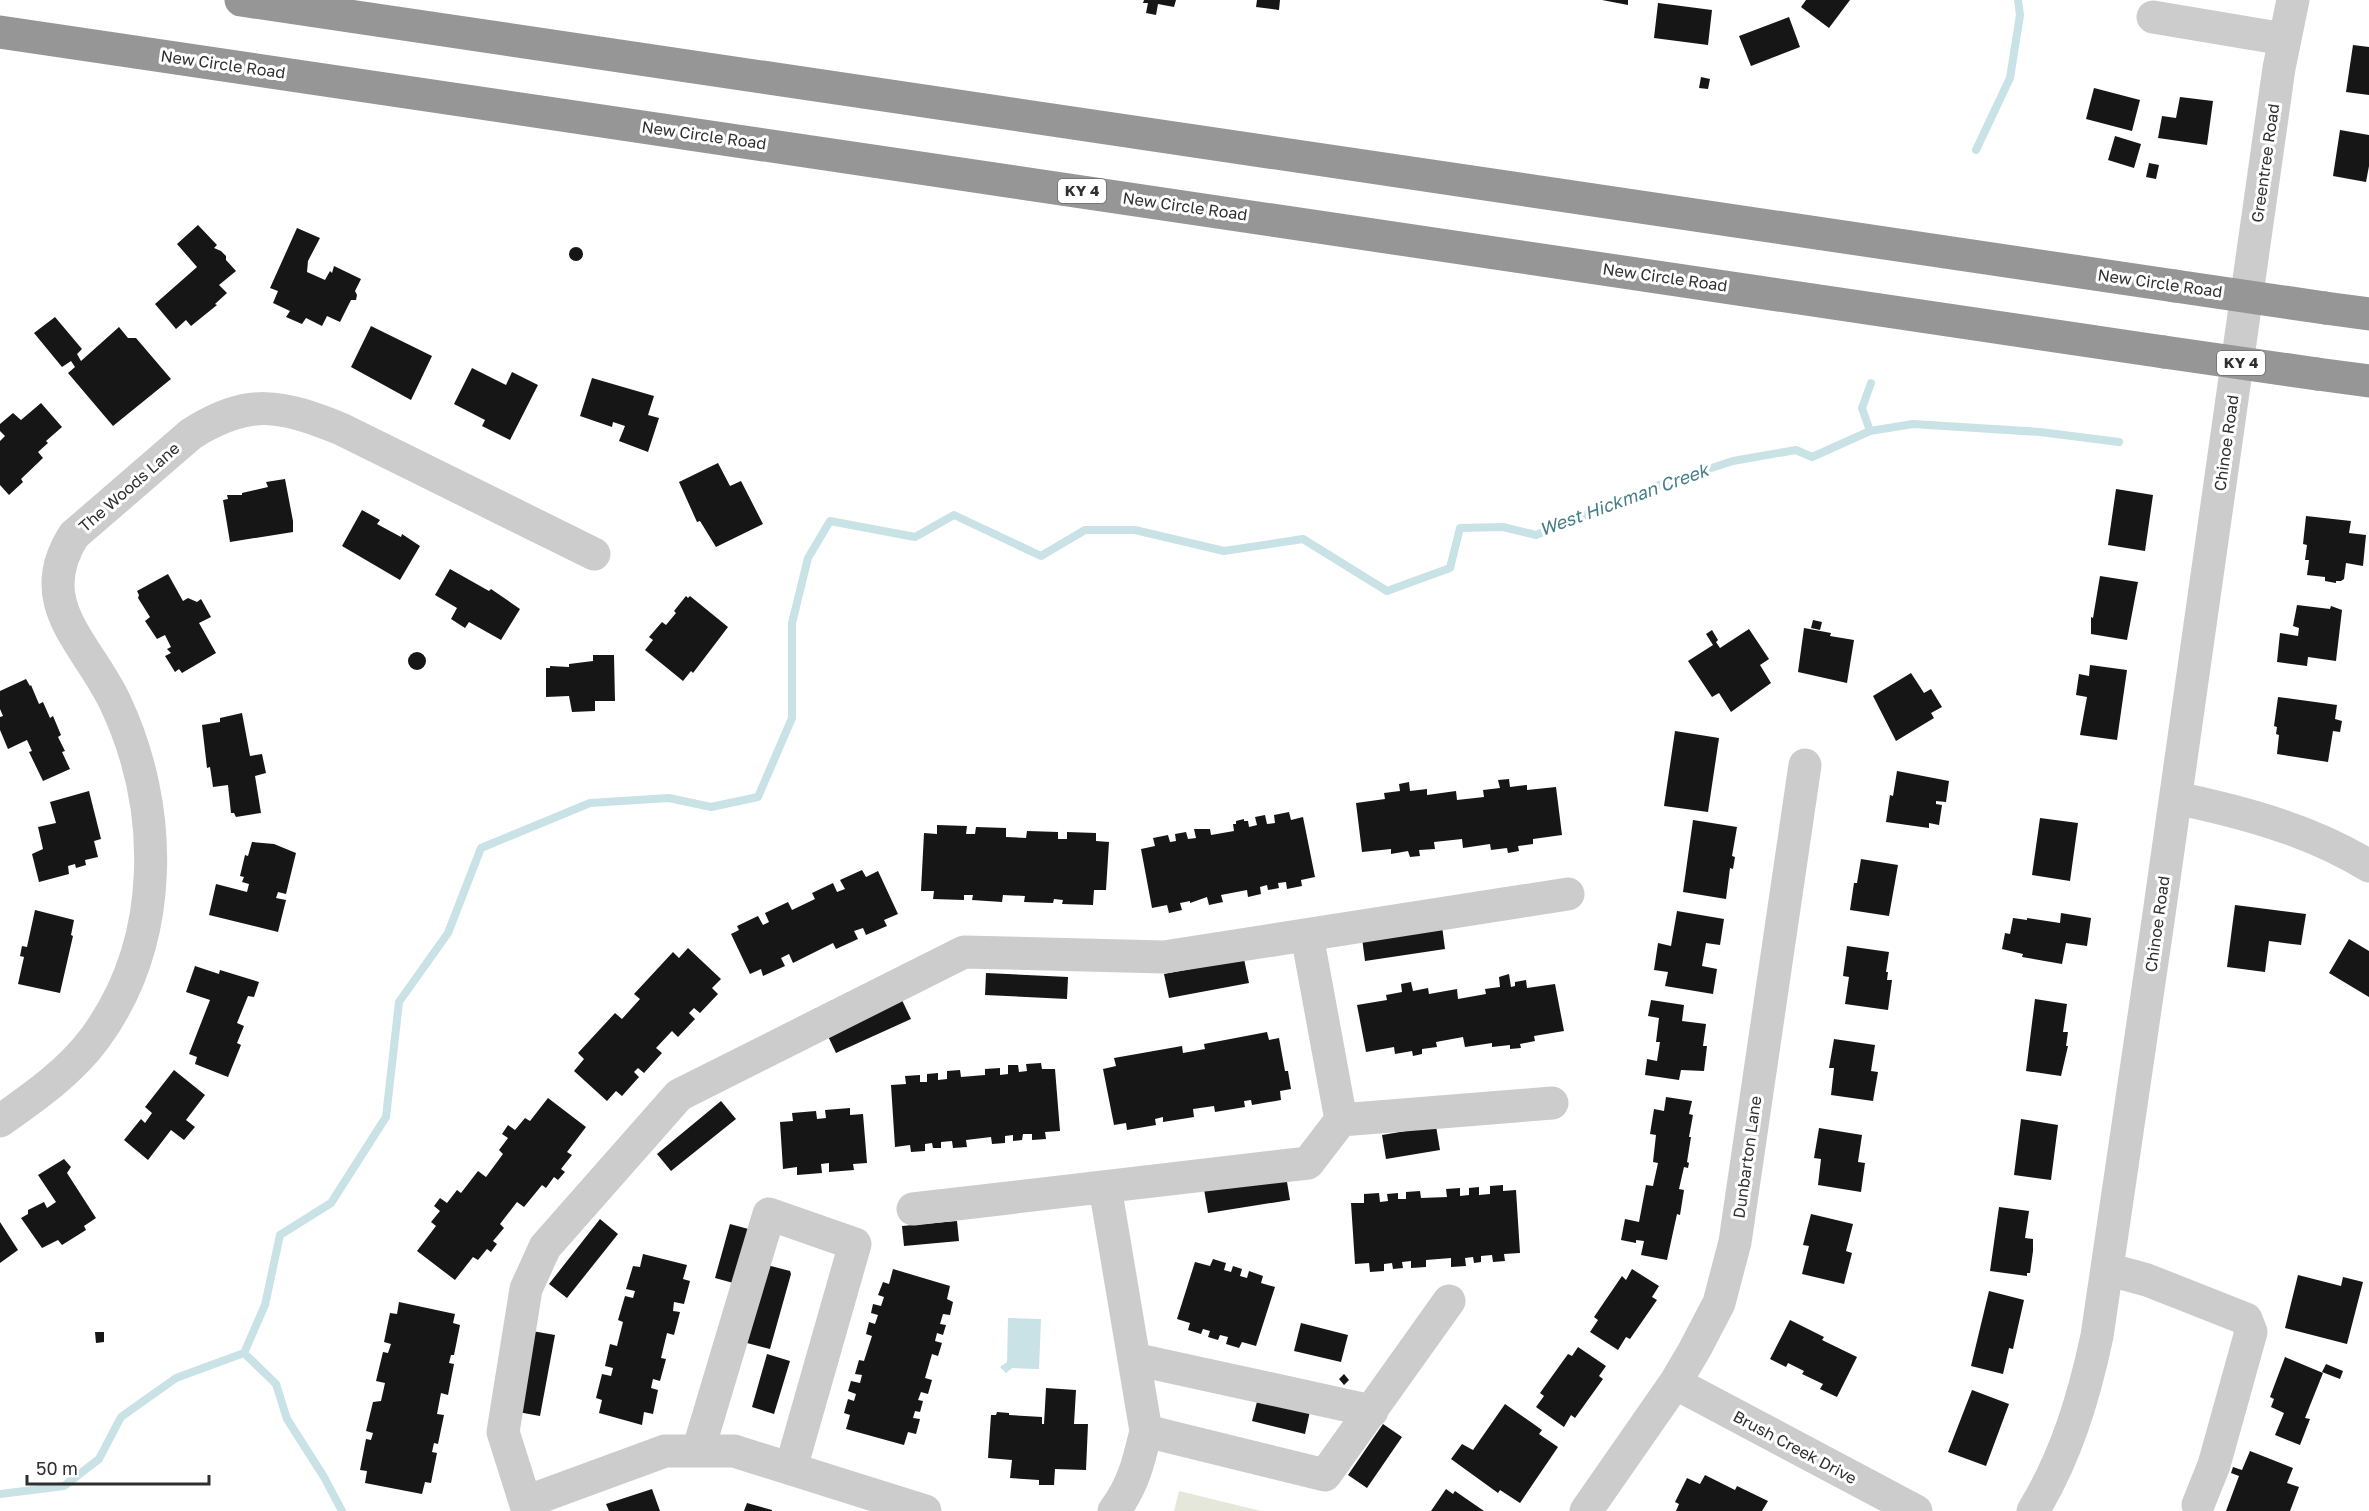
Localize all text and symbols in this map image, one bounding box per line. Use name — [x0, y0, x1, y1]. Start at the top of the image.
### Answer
street label: New Circle Road — [159, 45, 287, 83]
street label: Greentree Road — [2247, 102, 2283, 224]
street label: New Circle Road — [640, 116, 768, 154]
road number: KY 4 — [1058, 179, 1106, 203]
street label: New Circle Road — [1121, 187, 1249, 225]
street label: New Circle Road — [1601, 258, 1729, 296]
street label: New Circle Road — [2096, 264, 2224, 302]
road number: KY 4 — [2217, 351, 2265, 375]
street label: Chinoe Road — [2209, 394, 2243, 492]
street label: The Woods Lane — [75, 438, 183, 536]
water label: West Hickman Creek — [1536, 458, 1713, 540]
street label: Chinoe Road — [2140, 875, 2174, 973]
street label: Dunbarton Lane — [1729, 1094, 1765, 1220]
street label: Brush Creek Drive — [1730, 1406, 1860, 1488]
scale bar — [27, 1448, 208, 1486]
text: 50 m — [36, 1457, 78, 1479]

